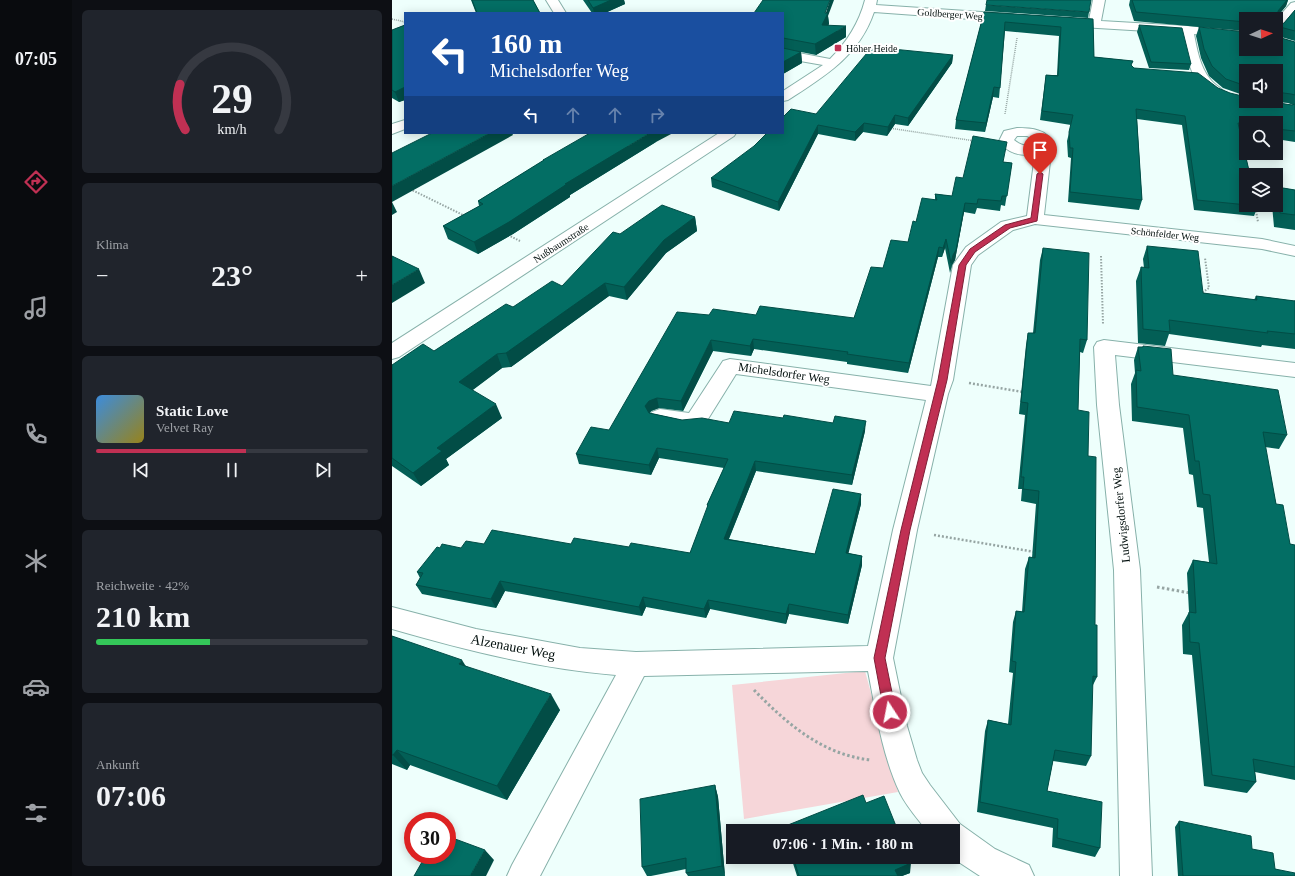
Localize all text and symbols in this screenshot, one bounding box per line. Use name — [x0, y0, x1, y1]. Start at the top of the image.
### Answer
street label: Goldberger Weg — [917, 6, 983, 22]
north arrow — [1239, 12, 1283, 56]
map controls — [1239, 12, 1283, 212]
icon: left — [424, 28, 476, 80]
text: 160 m — [490, 28, 562, 59]
marker: Höher Heide — [833, 43, 843, 53]
place label: Höher Heide — [846, 43, 898, 54]
text: 07:05 — [15, 49, 57, 69]
text: Michelsdorfer Weg — [490, 61, 629, 81]
button: sound — [1239, 64, 1283, 108]
text: 29 — [211, 75, 253, 121]
icon: left — [520, 104, 542, 126]
icon: ahead — [562, 104, 584, 126]
icon: ahead — [604, 104, 626, 126]
icon: right — [646, 104, 668, 126]
button: search — [1239, 116, 1283, 160]
text: km/h — [217, 120, 247, 136]
pin — [1023, 133, 1057, 174]
icon: arrive — [1029, 139, 1051, 161]
icon: directions — [22, 168, 50, 196]
button: layers — [1239, 168, 1283, 212]
street label: Nußbaumstraße — [531, 221, 591, 265]
street label: Schönfelder Weg — [1130, 225, 1200, 243]
text: Klima — [96, 237, 129, 252]
text: 23° — [211, 259, 253, 292]
text: − — [96, 263, 108, 288]
text: + — [356, 263, 368, 288]
icon: music — [22, 294, 50, 322]
street label: Michelsdorfer Weg — [737, 360, 831, 386]
text: Static Love — [156, 403, 228, 419]
icon: phone — [22, 420, 50, 448]
text: Velvet Ray — [156, 420, 213, 435]
icon: previous — [130, 459, 152, 481]
icon: pause — [221, 459, 243, 481]
icon: next — [312, 459, 334, 481]
street label: Ludwigsdorfer Weg — [1109, 467, 1133, 563]
icon: climate — [22, 547, 50, 575]
text: Reichweite · 42% — [96, 578, 189, 593]
text: 210 km — [96, 600, 190, 633]
street label: Alzenauer Weg — [469, 631, 557, 663]
icon: car — [22, 673, 50, 701]
position arrow — [869, 691, 911, 733]
text: Ankunft — [96, 757, 139, 772]
text: 07:06 — [96, 779, 166, 812]
icon: filters — [22, 799, 50, 827]
speed limit sign: 30 — [404, 812, 456, 864]
text: 07:06 · 1 Min. · 180 m — [773, 836, 913, 852]

